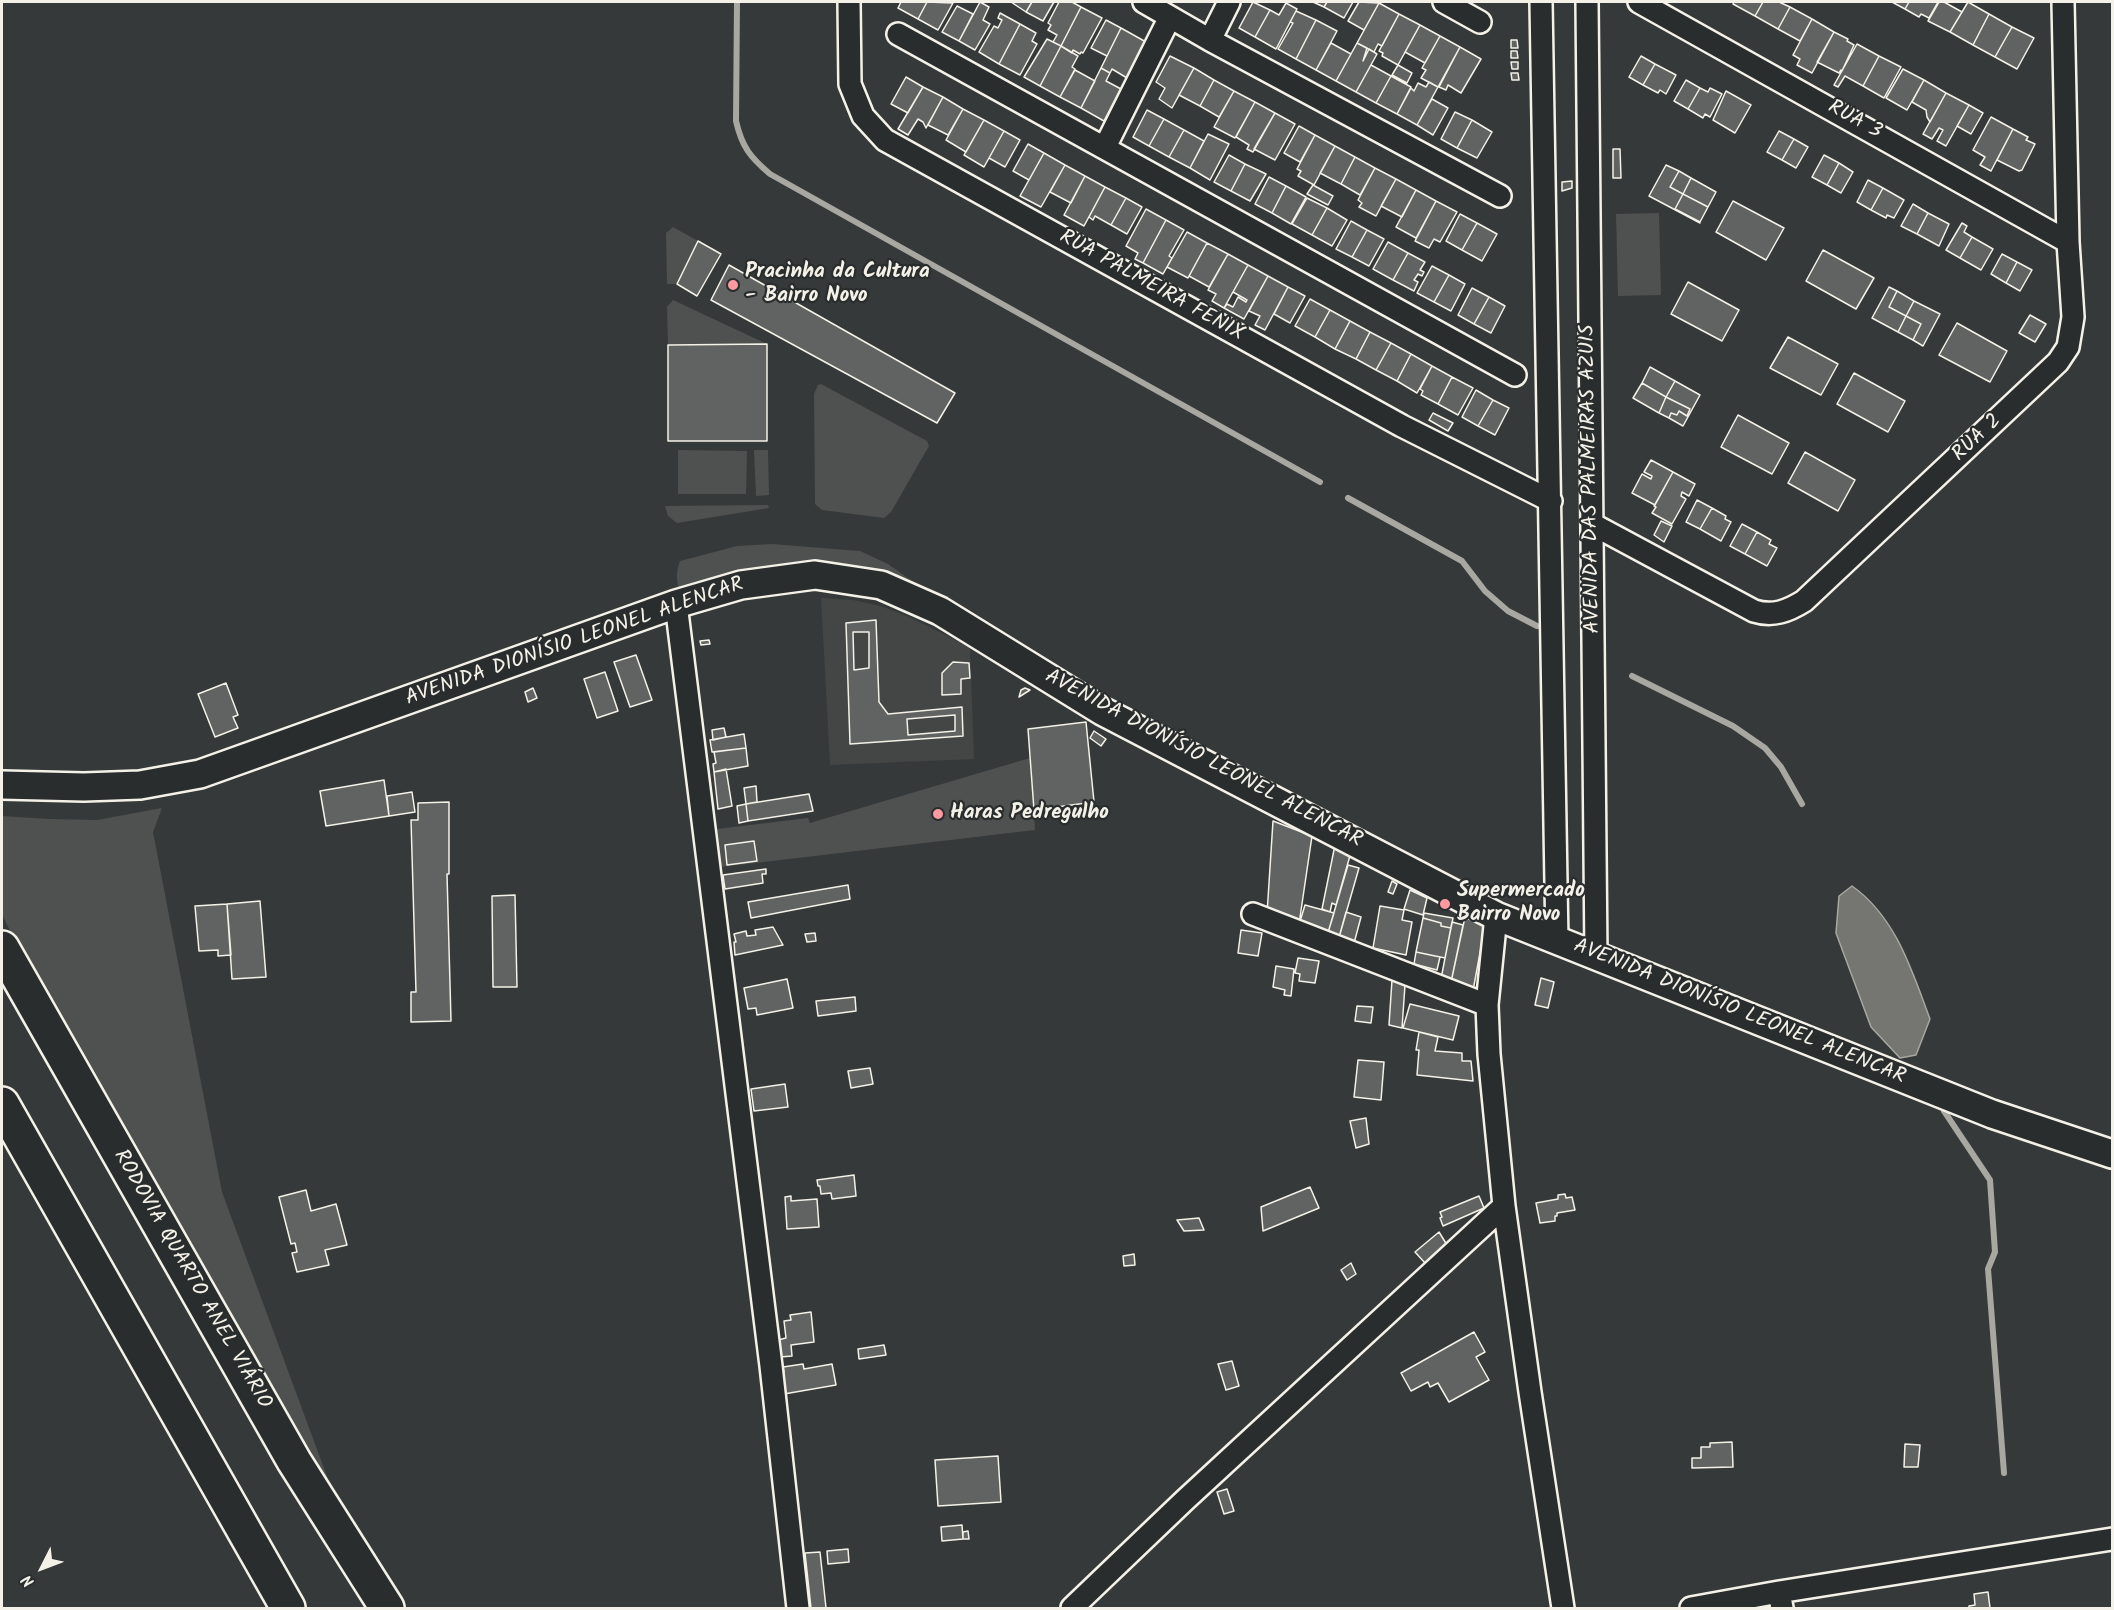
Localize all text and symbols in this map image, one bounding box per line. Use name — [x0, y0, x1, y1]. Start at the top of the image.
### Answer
street label: RUA 3 — [1823, 96, 1885, 146]
street label: RUA PALMEIRA FENIX — [1054, 226, 1248, 348]
place label: Pracinha da Cultura - Bairro Novo — [745, 260, 930, 310]
marker: Pracinha da Cultura - Bairro Novo — [726, 278, 740, 292]
street label: AVENIDA DAS PALMEIRAS AZUIS — [1577, 324, 1607, 634]
street label: RUA 2 — [1948, 410, 2008, 468]
street label: AVENIDA DIONÍSIO LEONEL ALENCAR — [403, 573, 747, 713]
street label: AVENIDA DIONÍSIO LEONEL ALENCAR — [1040, 665, 1366, 855]
place label: Haras Pedregulho — [950, 801, 1109, 827]
marker: Haras Pedregulho — [931, 807, 945, 821]
place label: Supermercado Bairro Novo — [1457, 879, 1585, 929]
marker: Supermercado Bairro Novo — [1438, 897, 1452, 911]
street label: AVENIDA DIONÍSIO LEONEL ALENCAR — [1569, 935, 1909, 1091]
street label: RODOVIA QUARTO ANEL VIÁRIO — [106, 1146, 276, 1414]
north arrow — [12, 1538, 72, 1598]
text: N — [16, 1568, 41, 1593]

